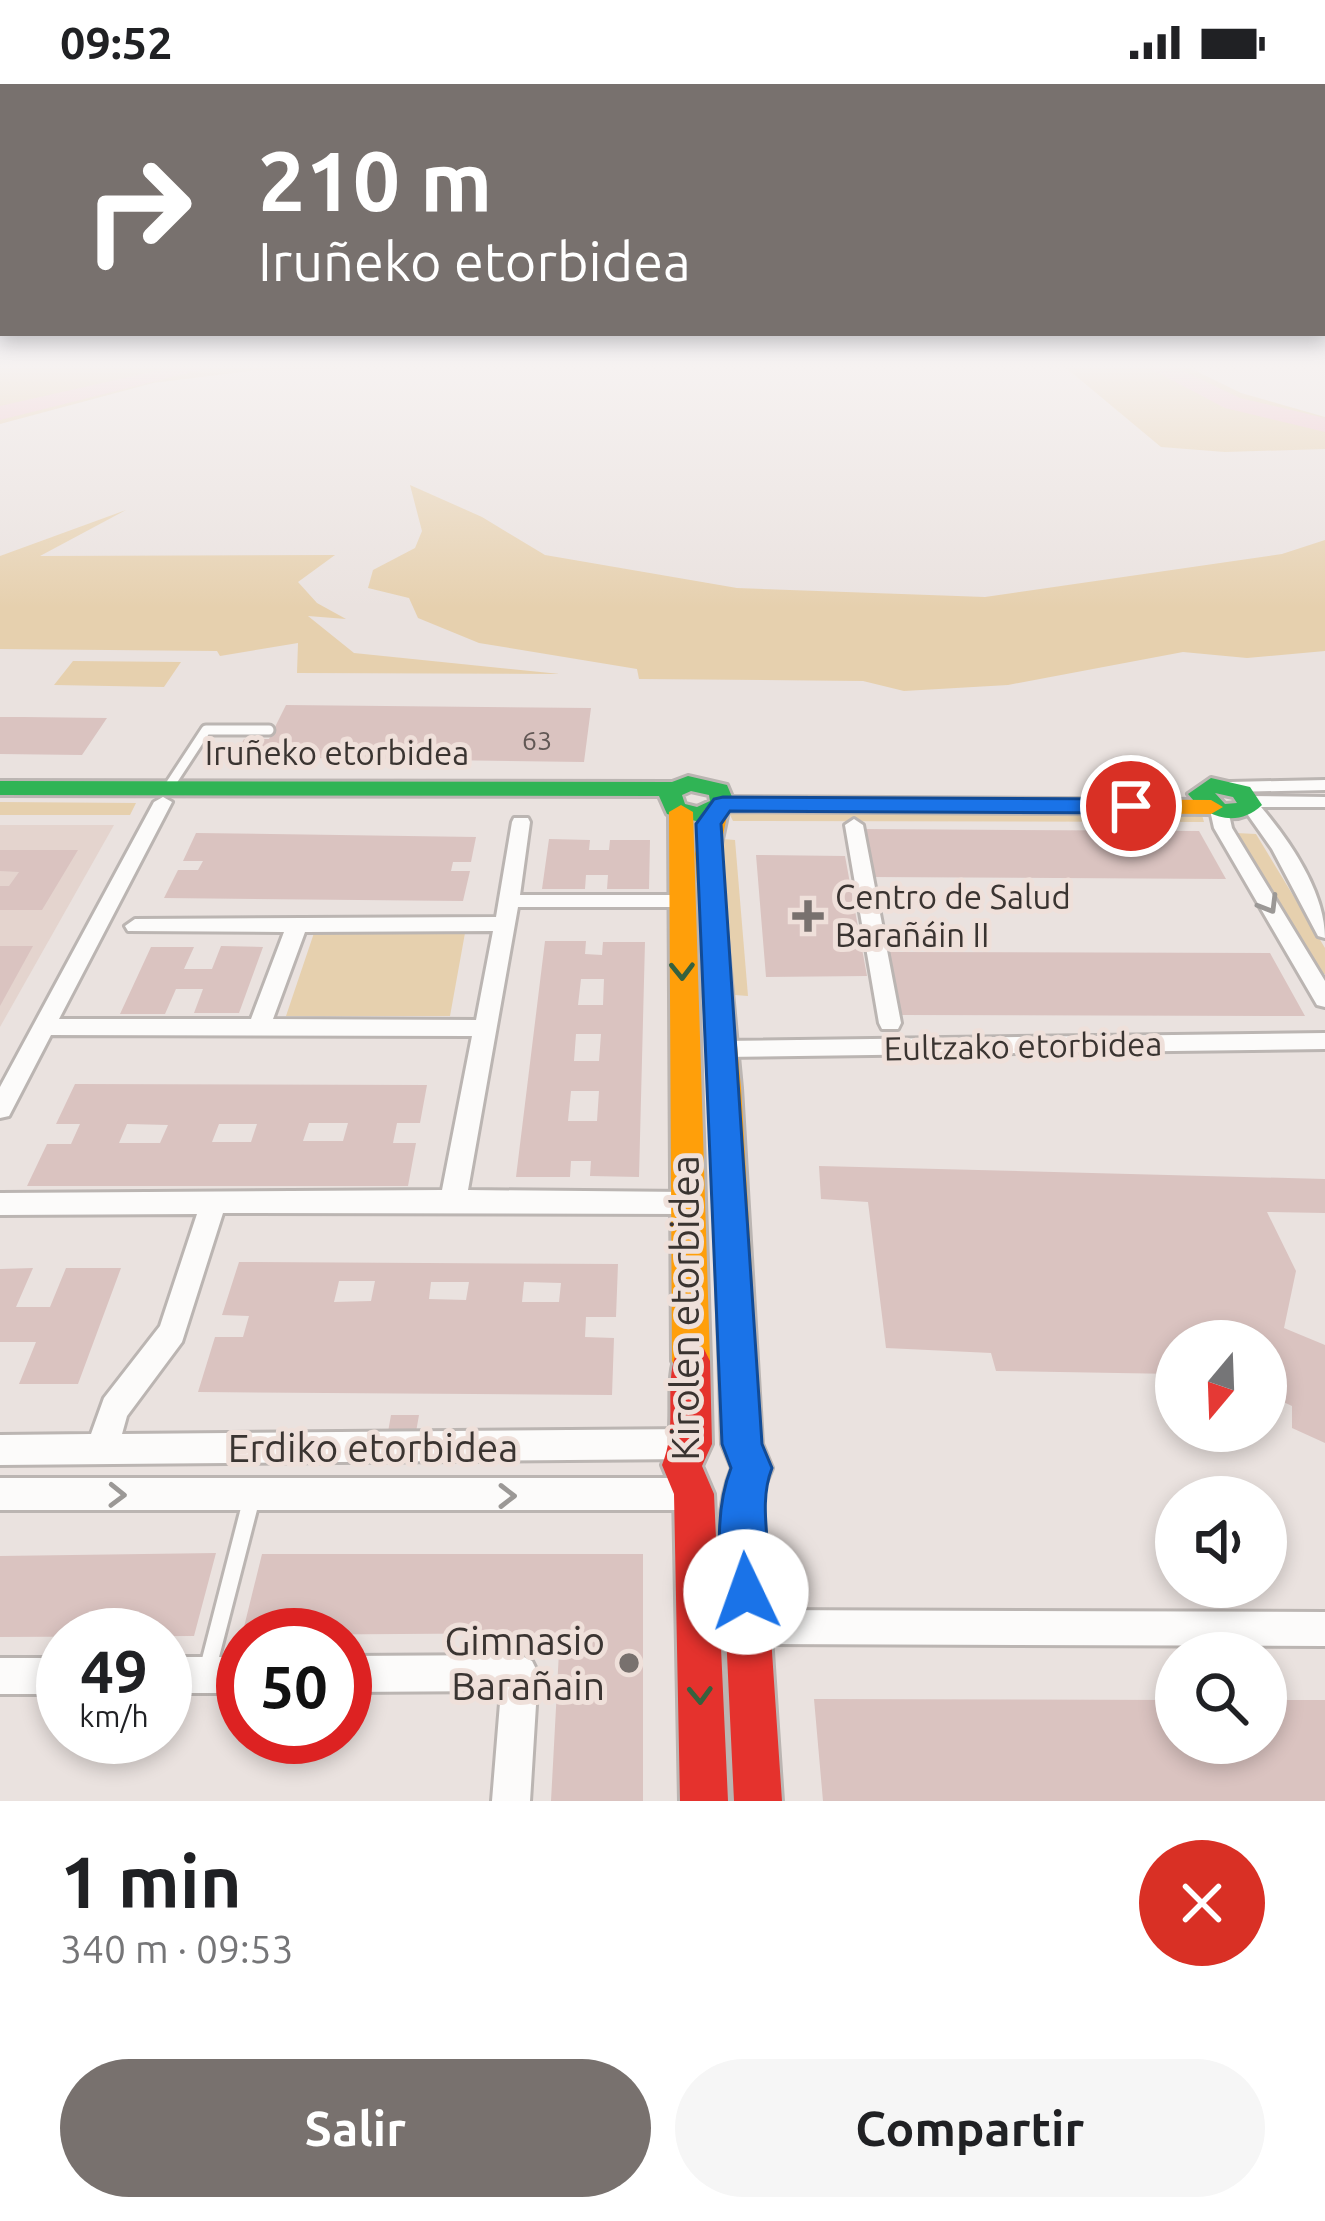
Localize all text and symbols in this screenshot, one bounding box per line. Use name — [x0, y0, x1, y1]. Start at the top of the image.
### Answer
text: 09:52 — [60, 17, 173, 68]
icon: right — [60, 132, 216, 288]
text: 210 m — [258, 133, 492, 227]
text: Iruñeko etorbidea — [258, 231, 691, 291]
house number: 63 — [522, 725, 552, 755]
street label: Iruñeko etorbidea — [205, 734, 469, 771]
pin — [1080, 755, 1182, 857]
icon: arrive — [1098, 773, 1164, 839]
place label: Centro de Salud Barañáin II — [835, 878, 1071, 953]
one-way arrow — [1255, 892, 1277, 914]
marker: Centro de Salud Barañáin II — [792, 900, 824, 932]
one-way arrow — [669, 962, 695, 981]
street label: Eultzako etorbidea — [883, 1025, 1163, 1066]
street label: Kirolen etorbidea — [663, 1155, 706, 1461]
north arrow — [1155, 1320, 1287, 1452]
map controls — [1155, 1320, 1287, 1764]
street label: Erdiko etorbidea — [228, 1426, 518, 1469]
button: sound — [1155, 1476, 1287, 1608]
one-way arrow — [108, 1482, 127, 1508]
one-way arrow — [498, 1483, 517, 1509]
position arrow — [683, 1529, 809, 1655]
speed limit sign: 50 — [216, 1608, 372, 1764]
place label: Gimnasio Barañain — [444, 1619, 605, 1707]
button: search — [1155, 1632, 1287, 1764]
text: 49 — [80, 1637, 148, 1704]
marker: Gimnasio Barañain — [616, 1650, 642, 1676]
one-way arrow — [687, 1686, 713, 1705]
text: km/h — [79, 1699, 149, 1733]
button: close — [1139, 1840, 1265, 1966]
text: 1 min — [60, 1841, 242, 1922]
text: 340 m · 09:53 — [60, 1927, 294, 1970]
button: Salir — [60, 2059, 651, 2197]
button: Compartir — [675, 2059, 1265, 2197]

